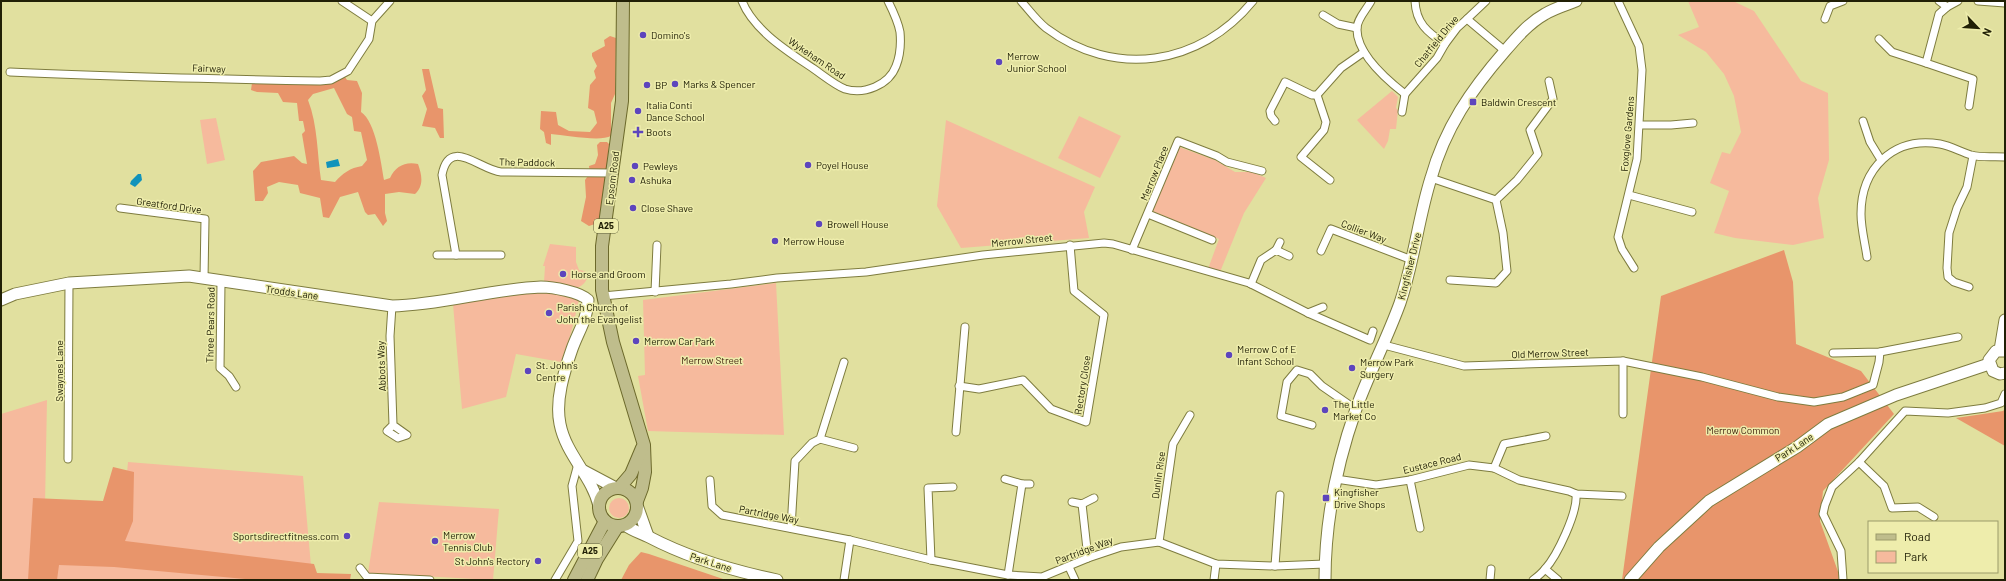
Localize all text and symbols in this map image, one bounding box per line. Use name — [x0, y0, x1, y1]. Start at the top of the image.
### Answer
north arrow — [1958, 8, 1998, 48]
street label: Chatfield Drive — [1411, 12, 1461, 70]
text: N — [1980, 26, 1995, 39]
place label: Domino's — [651, 29, 690, 41]
marker: Domino's — [638, 30, 648, 40]
street label: Wykeham Road — [786, 34, 848, 82]
place label: Merrow Junior School — [1007, 50, 1067, 74]
marker: Merrow Junior School — [994, 57, 1004, 67]
street label: Fairway — [192, 61, 226, 75]
place label: Marks & Spencer — [683, 78, 756, 90]
place label: BP — [655, 79, 667, 91]
marker: Marks & Spencer — [670, 79, 680, 89]
marker: BP — [642, 80, 652, 90]
place label: Baldwin Crescent — [1481, 96, 1557, 108]
street label: Foxglove Gardens — [1618, 96, 1636, 172]
marker: Baldwin Crescent — [1468, 97, 1478, 107]
place label: Italia Conti Dance School — [646, 99, 705, 123]
marker: Italia Conti Dance School — [633, 106, 643, 116]
place label: Boots — [646, 126, 672, 138]
marker: Boots — [633, 127, 643, 137]
street label: Merrow Place — [1138, 144, 1170, 202]
street label: Epsom Road — [603, 150, 621, 206]
street label: The Paddock — [499, 156, 555, 168]
place label: Poyel House — [816, 159, 869, 171]
place label: Pewleys — [643, 160, 678, 172]
marker: Poyel House — [803, 160, 813, 170]
marker: Pewleys — [630, 161, 640, 171]
place label: Ashuka — [640, 174, 672, 186]
marker: Ashuka — [627, 175, 637, 185]
street label: Greatford Drive — [136, 194, 202, 216]
place label: Close Shave — [641, 202, 693, 214]
marker: Close Shave — [628, 203, 638, 213]
street label: Collier Way — [1340, 217, 1389, 245]
place label: Browell House — [827, 218, 889, 230]
road number: A25 — [594, 219, 618, 233]
marker: Browell House — [814, 219, 824, 229]
street label: Merrow Street — [991, 231, 1054, 249]
street label: Kingfisher Drive — [1395, 231, 1423, 301]
place label: Merrow House — [783, 235, 845, 247]
marker: Merrow House — [770, 236, 780, 246]
place label: Horse and Groom — [571, 268, 646, 280]
marker: Horse and Groom — [558, 269, 568, 279]
street label: Trodds Lane — [265, 282, 319, 302]
street label: Three Pears Road — [203, 287, 217, 363]
place label: Parish Church of John the Evangelist — [557, 301, 643, 325]
marker: Parish Church of John the Evangelist — [544, 308, 554, 318]
place label: Merrow Car Park — [644, 335, 715, 347]
marker: Merrow Car Park — [631, 336, 641, 346]
street label: Swaynes Lane — [53, 340, 65, 402]
street label: Abbots Way — [374, 340, 388, 392]
place label: Merrow C of E Infant School — [1237, 343, 1296, 367]
street label: Old Merrow Street — [1511, 346, 1589, 360]
marker: Merrow C of E Infant School — [1224, 350, 1234, 360]
park label: Merrow Street — [681, 354, 743, 366]
street label: Rectory Close — [1071, 354, 1093, 416]
place label: Merrow Park Surgery — [1360, 356, 1414, 380]
place label: St. John's Centre — [536, 359, 578, 383]
marker: Merrow Park Surgery — [1347, 363, 1357, 373]
marker: St. John's Centre — [523, 366, 533, 376]
place label: The Little Market Co — [1333, 398, 1376, 422]
marker: The Little Market Co — [1320, 405, 1330, 415]
park label: Merrow Common — [1707, 424, 1780, 436]
street label: Park Lane — [1773, 430, 1815, 464]
street label: Dunlin Rise — [1149, 450, 1167, 500]
street label: Eustace Road — [1402, 450, 1462, 476]
place label: Kingfisher Drive Shops — [1334, 486, 1385, 510]
marker: Kingfisher Drive Shops — [1321, 493, 1331, 503]
street label: Partridge Way — [738, 502, 800, 526]
legend — [1868, 521, 1998, 573]
place label: Merrow Tennis Club — [443, 529, 493, 553]
text: Road — [1904, 529, 1931, 543]
place label: Sportsdirectfitness.com — [233, 530, 339, 542]
marker: Sportsdirectfitness.com — [342, 531, 352, 541]
street label: Partridge Way — [1054, 533, 1115, 566]
marker: Merrow Tennis Club — [430, 536, 440, 546]
road number: A25 — [578, 544, 602, 558]
text: Park — [1904, 549, 1928, 563]
street label: Park Lane — [689, 550, 733, 574]
place label: St John's Rectory — [455, 555, 530, 567]
marker: St John's Rectory — [533, 556, 543, 566]

